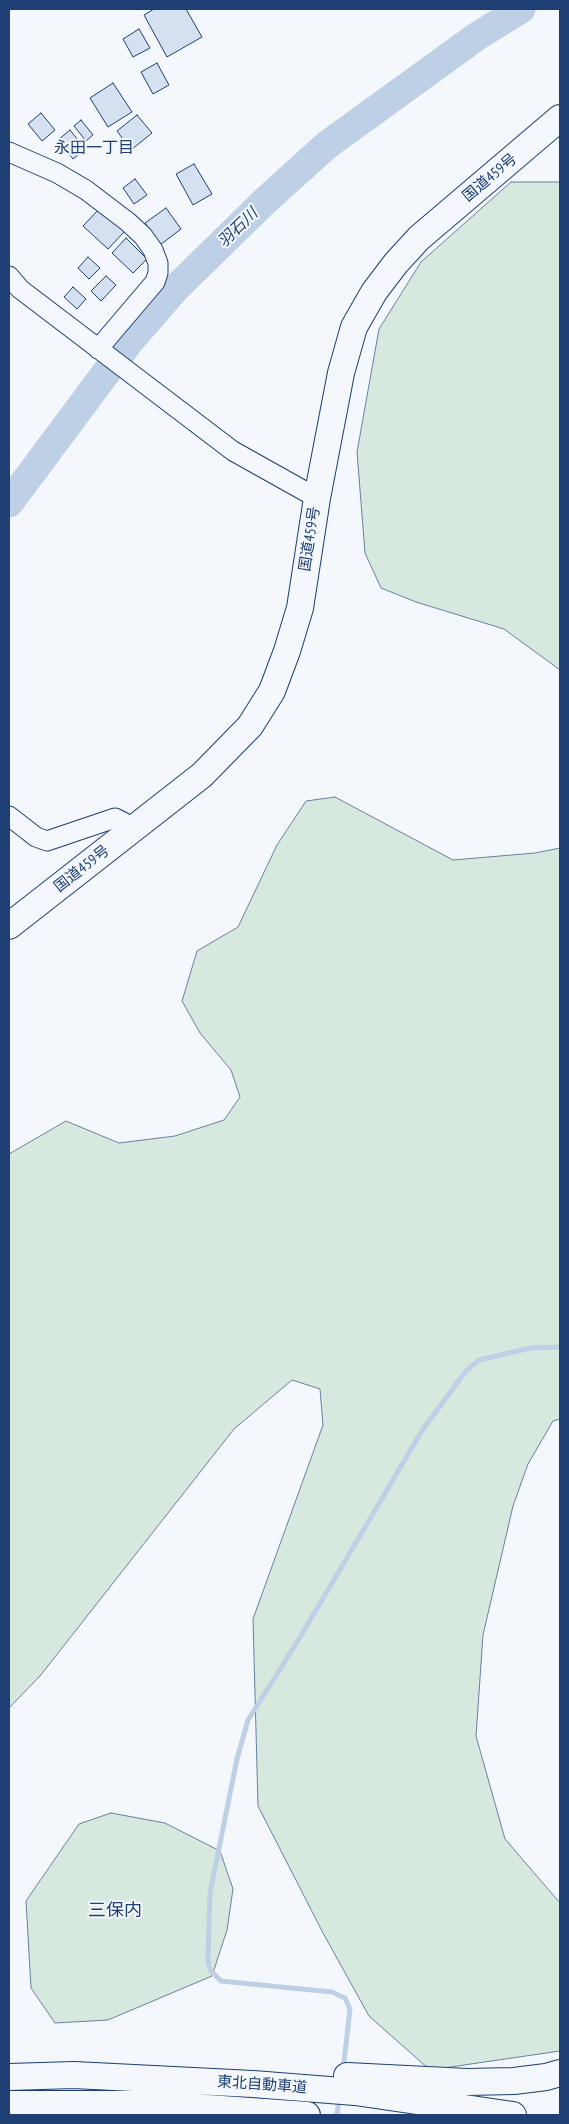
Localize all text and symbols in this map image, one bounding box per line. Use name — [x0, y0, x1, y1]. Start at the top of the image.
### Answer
district label: 永田一丁目 — [54, 138, 134, 158]
street label: 国道459号 — [459, 150, 521, 206]
water label: 羽石川 — [214, 204, 262, 252]
street label: 国道459号 — [296, 505, 324, 573]
street label: 国道459号 — [51, 842, 113, 896]
district label: 三保内 — [88, 1900, 142, 1922]
street label: 東北自動車道 — [216, 2073, 308, 2097]

